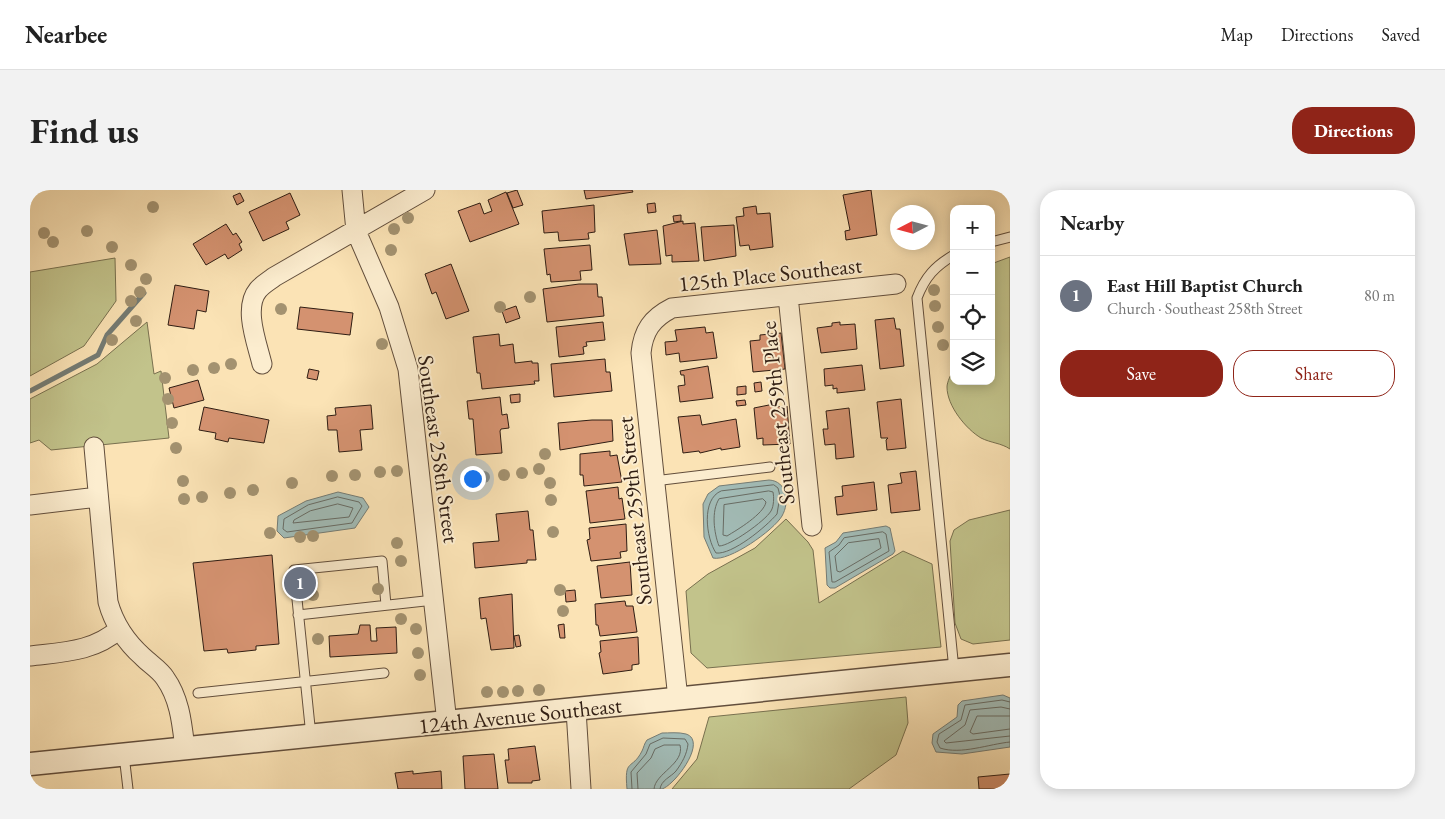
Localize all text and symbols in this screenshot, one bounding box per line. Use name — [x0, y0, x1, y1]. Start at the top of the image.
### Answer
text: Nearbee — [25, 19, 107, 50]
text: Map — [1221, 23, 1253, 46]
text: Directions — [1281, 23, 1353, 46]
text: Saved — [1381, 23, 1420, 46]
button: Directions — [1292, 107, 1415, 154]
text: Find us — [30, 108, 139, 153]
north arrow — [890, 205, 935, 250]
map controls — [950, 205, 995, 385]
button: + — [950, 205, 995, 250]
text: Nearby — [1060, 209, 1124, 236]
street label: 125th Place Southeast — [677, 250, 863, 299]
button: − — [950, 250, 995, 295]
text: East Hill Baptist Church — [1107, 273, 1303, 298]
text: 1 — [1072, 285, 1080, 306]
text: 80 m — [1364, 285, 1395, 306]
button: locate — [950, 295, 995, 340]
text: Church · Southeast 258th Street — [1107, 298, 1302, 319]
street label: Southeast 259th Place — [753, 319, 802, 506]
button: layers — [950, 340, 995, 385]
button: Save — [1060, 350, 1223, 397]
button: Share — [1233, 350, 1395, 397]
street label: Southeast 258th Street — [411, 353, 466, 545]
street label: Southeast 259th Street — [610, 415, 659, 607]
your location — [460, 466, 486, 492]
pin: 1 — [284, 564, 316, 602]
street label: 124th Avenue Southeast — [417, 690, 623, 741]

